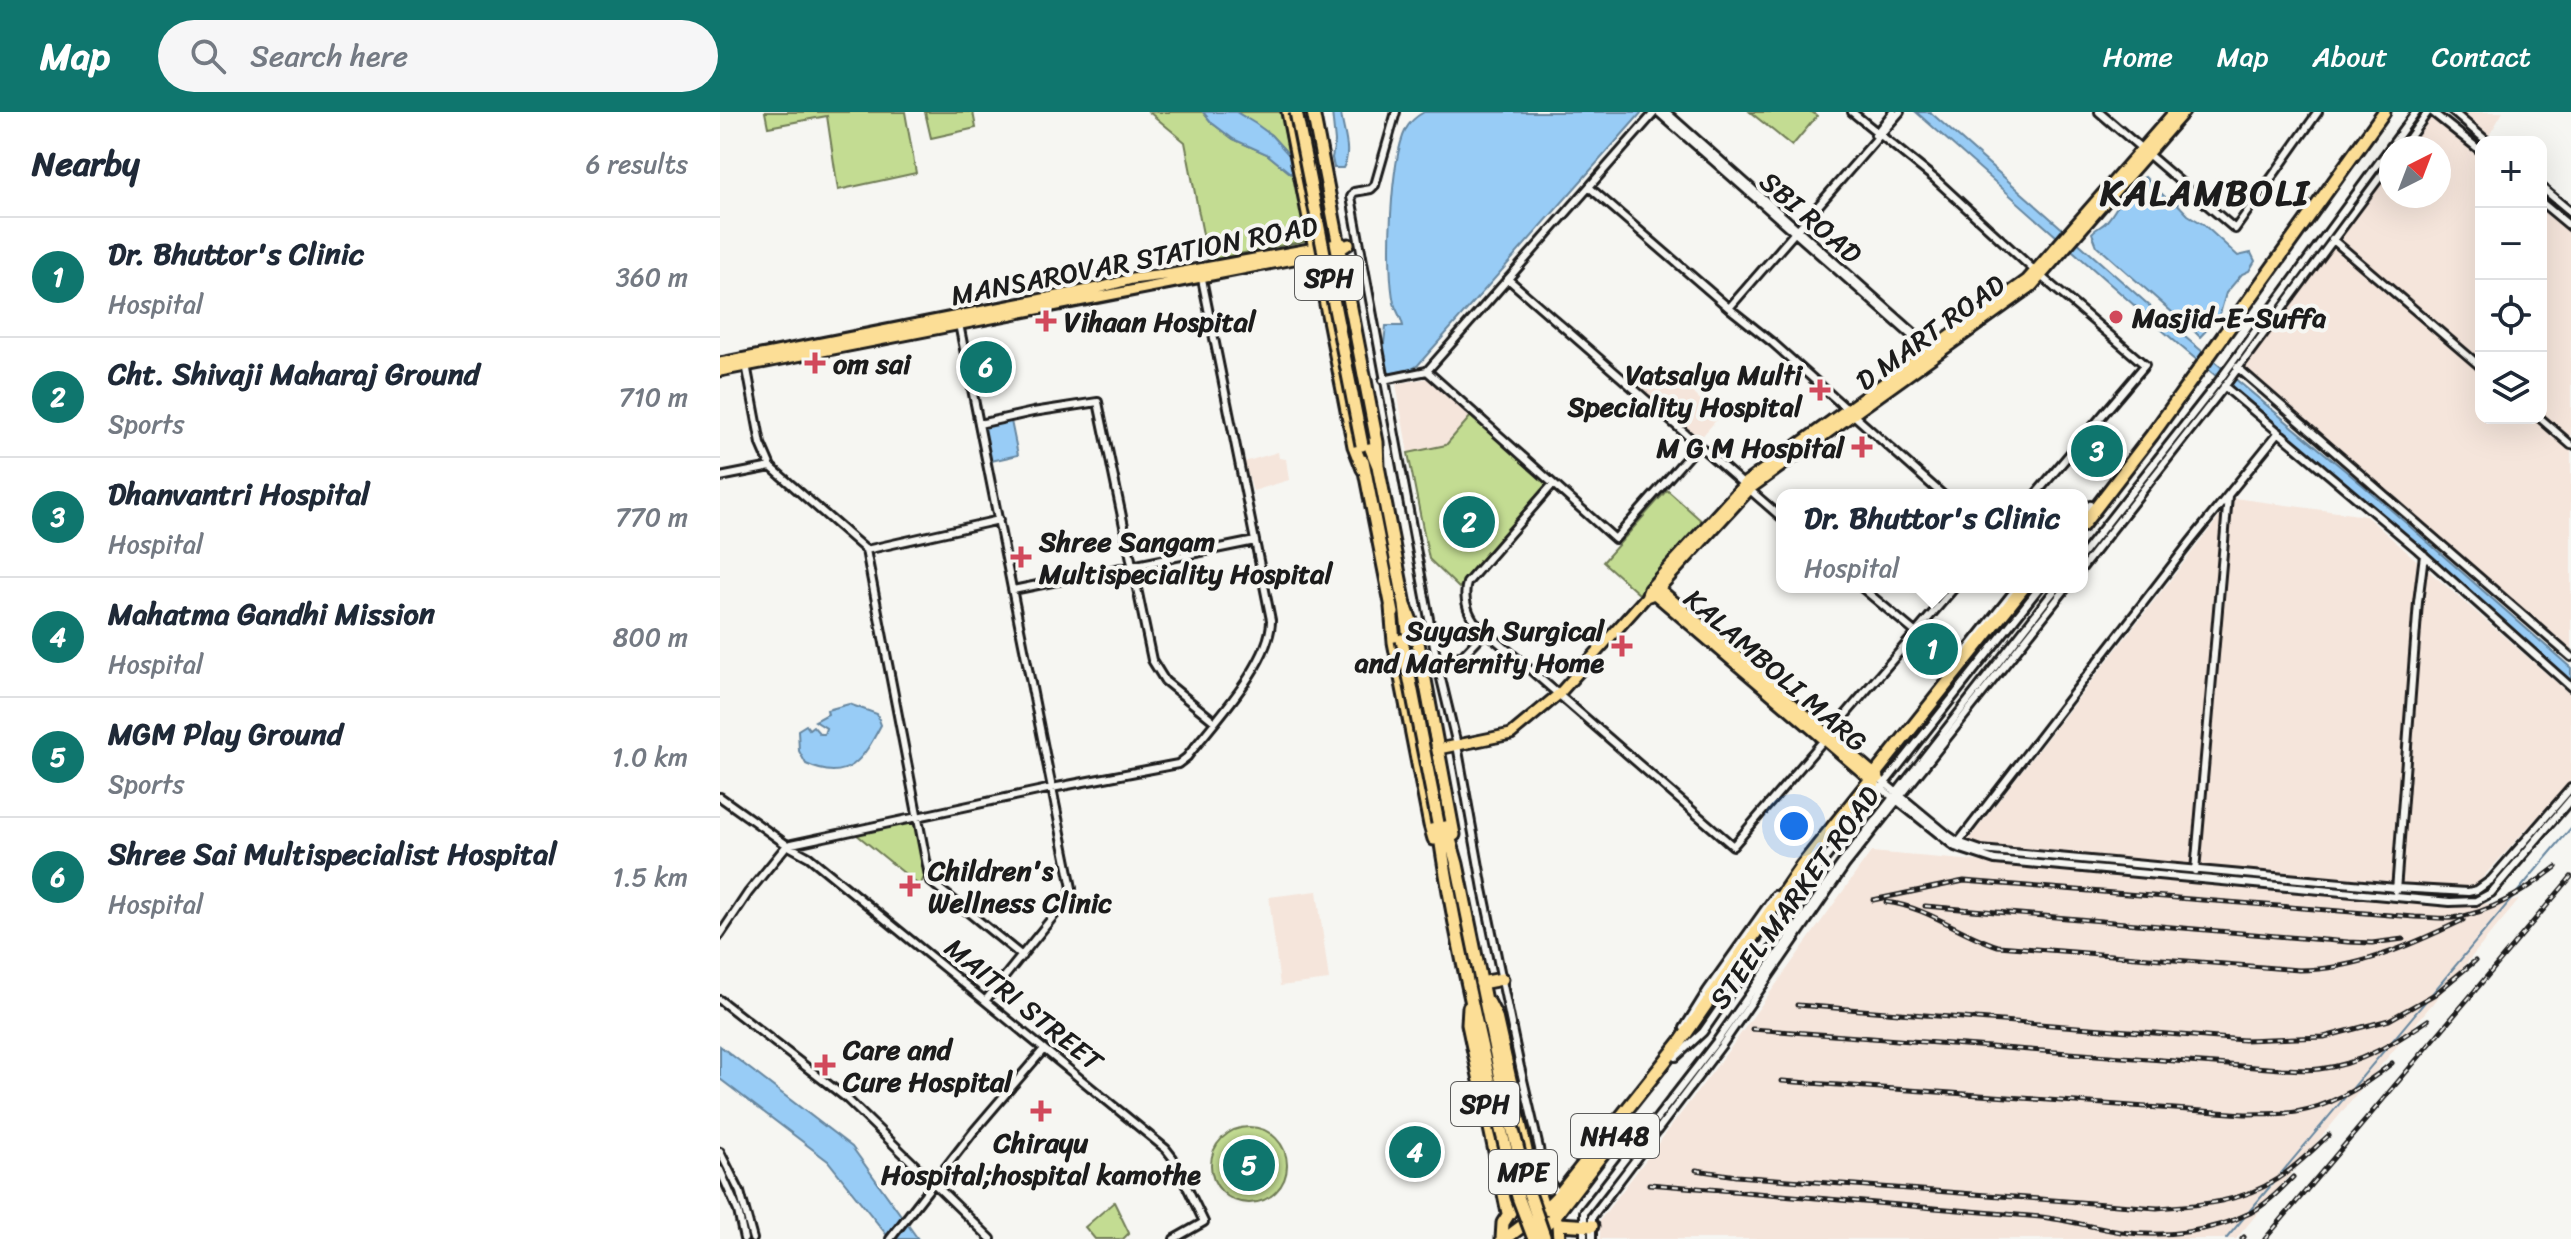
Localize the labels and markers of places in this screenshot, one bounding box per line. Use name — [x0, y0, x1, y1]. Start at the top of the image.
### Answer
place label: Masjid-E-Suffa — [2131, 293, 2326, 342]
place label: Vihaan Hospital — [1064, 297, 1257, 346]
marker: Masjid-E-Suffa — [2107, 308, 2125, 326]
marker: Vihaan Hospital — [1035, 310, 1057, 332]
pin: 6 — [960, 337, 1012, 397]
place label: om sai — [833, 339, 912, 388]
place label: Vatsalya Multi Speciality Hospital — [1566, 350, 1803, 431]
marker: om sai — [804, 352, 826, 374]
marker: Vatsalya Multi Speciality Hospital — [1809, 379, 1831, 401]
pin: 3 — [2071, 421, 2123, 481]
place label: M G M Hospital — [1655, 423, 1845, 472]
marker: M G M Hospital — [1851, 436, 1873, 458]
pin: 2 — [1443, 492, 1495, 552]
place label: Shree Sangam Multispeciality Hospital — [1038, 517, 1333, 598]
marker: Shree Sangam Multispeciality Hospital — [1010, 546, 1032, 568]
place label: Suyash Surgical and Maternity Home — [1354, 606, 1605, 687]
pin: 1 — [1906, 619, 1958, 679]
marker: Suyash Surgical and Maternity Home — [1611, 635, 1633, 657]
place label: Children's Wellness Clinic — [927, 846, 1113, 927]
marker: Children's Wellness Clinic — [899, 875, 921, 897]
place label: Care and Cure Hospital — [842, 1025, 1013, 1106]
marker: Care and Cure Hospital — [814, 1054, 836, 1076]
marker: Chirayu Hospital;hospital kamothe — [1030, 1100, 1052, 1122]
place label: Chirayu Hospital;hospital kamothe — [881, 1118, 1201, 1199]
pin: 4 — [1389, 1122, 1441, 1182]
pin: 5 — [1223, 1135, 1275, 1195]

